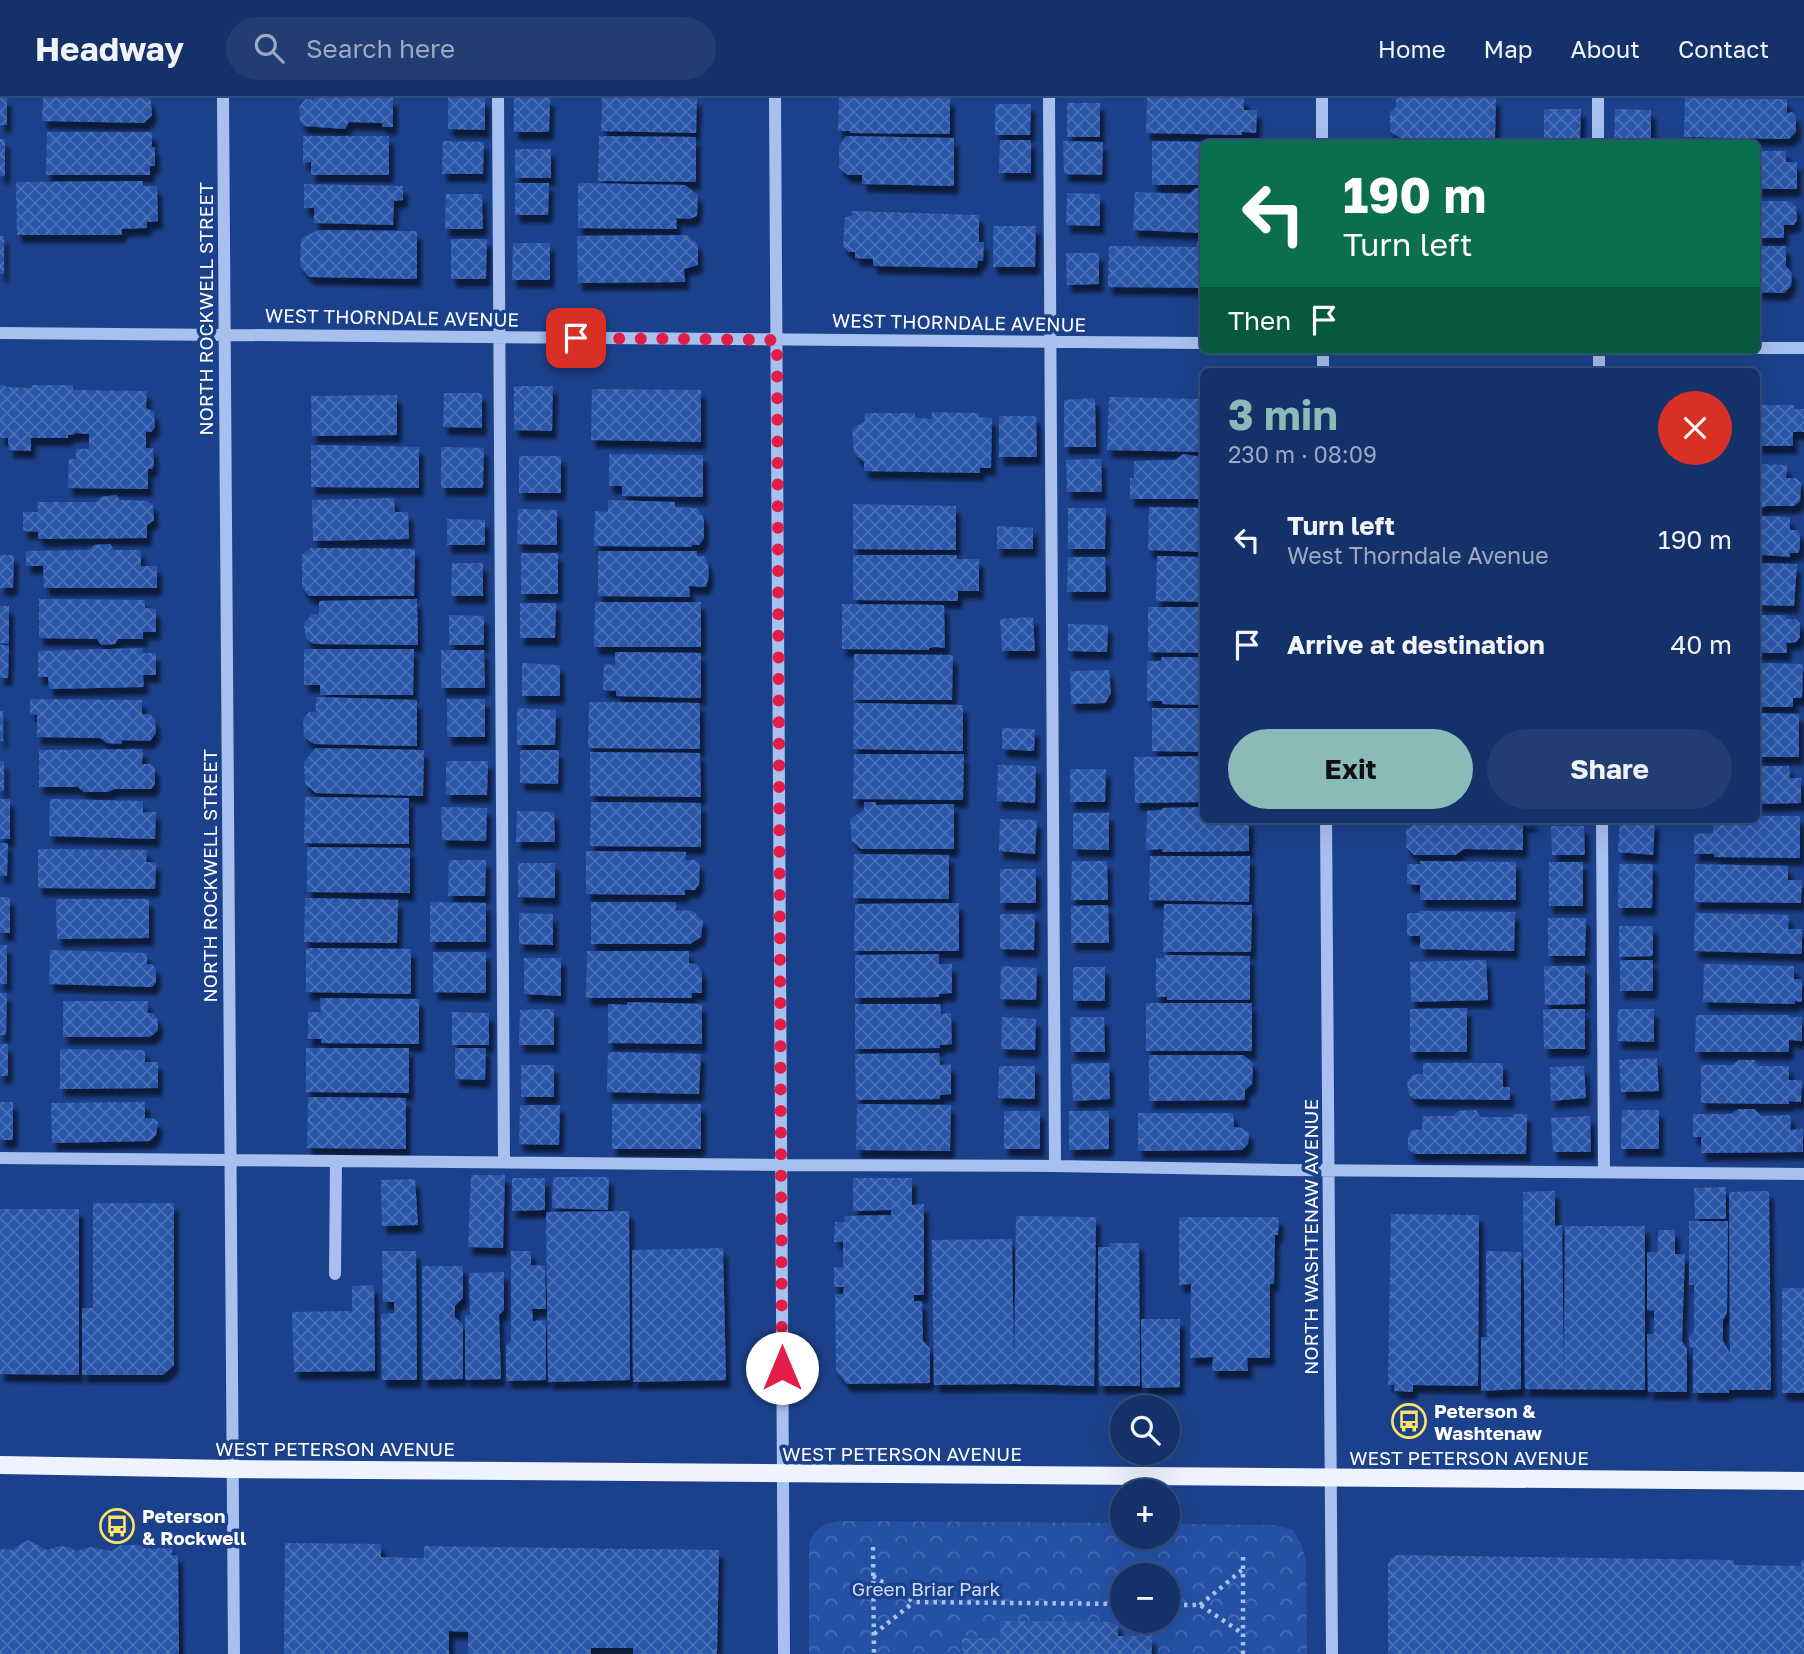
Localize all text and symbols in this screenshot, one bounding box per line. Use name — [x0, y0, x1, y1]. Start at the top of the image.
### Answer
search box — [226, 17, 716, 80]
text: Headway — [35, 29, 184, 68]
icon: search — [250, 29, 288, 67]
text: Search here — [306, 33, 455, 64]
text: Home — [1378, 34, 1446, 63]
text: Map — [1484, 34, 1533, 63]
text: About — [1571, 34, 1640, 63]
text: Contact — [1678, 34, 1769, 63]
text: 190 m — [1343, 165, 1486, 224]
icon: left — [1228, 168, 1319, 259]
street label: NORTH ROCKWELL STREET — [194, 182, 217, 436]
text: Turn left — [1343, 225, 1472, 263]
icon: arrive — [1305, 301, 1343, 339]
street label: WEST THORNDALE AVENUE — [265, 303, 519, 331]
text: Then — [1228, 305, 1291, 336]
pin — [546, 308, 606, 368]
street label: WEST THORNDALE AVENUE — [832, 308, 1086, 336]
icon: arrive — [557, 319, 595, 357]
text: 3 min — [1228, 389, 1338, 439]
button: close — [1658, 391, 1732, 465]
text: 230 m · 08:09 — [1228, 440, 1377, 468]
text: Turn left — [1287, 510, 1395, 541]
icon: left — [1228, 521, 1266, 559]
text: 190 m — [1658, 524, 1732, 555]
text: West Thorndale Avenue — [1287, 541, 1549, 569]
icon: arrive — [1228, 626, 1266, 664]
text: Arrive at destination — [1287, 629, 1545, 660]
text: 40 m — [1671, 629, 1732, 660]
button: Exit — [1228, 729, 1473, 809]
button: Share — [1487, 729, 1732, 809]
street label: NORTH ROCKWELL STREET — [198, 749, 221, 1003]
street label: NORTH WASHTENAW AVENUE — [1299, 1099, 1322, 1375]
position arrow — [745, 1331, 819, 1405]
map controls — [1110, 1395, 1180, 1633]
button: search — [1110, 1395, 1180, 1465]
place label: Peterson & Washtenaw — [1434, 1399, 1542, 1444]
bus stop icon: Peterson & Washtenaw — [1390, 1402, 1428, 1440]
street label: WEST PETERSON AVENUE — [215, 1437, 455, 1460]
street label: WEST PETERSON AVENUE — [782, 1442, 1022, 1465]
street label: WEST PETERSON AVENUE — [1349, 1446, 1589, 1469]
button: + — [1110, 1479, 1180, 1549]
place label: Peterson & Rockwell — [142, 1504, 246, 1549]
bus stop icon: Peterson & Rockwell — [98, 1507, 136, 1545]
button: − — [1110, 1563, 1180, 1633]
park label: Green Briar Park — [852, 1577, 1000, 1600]

